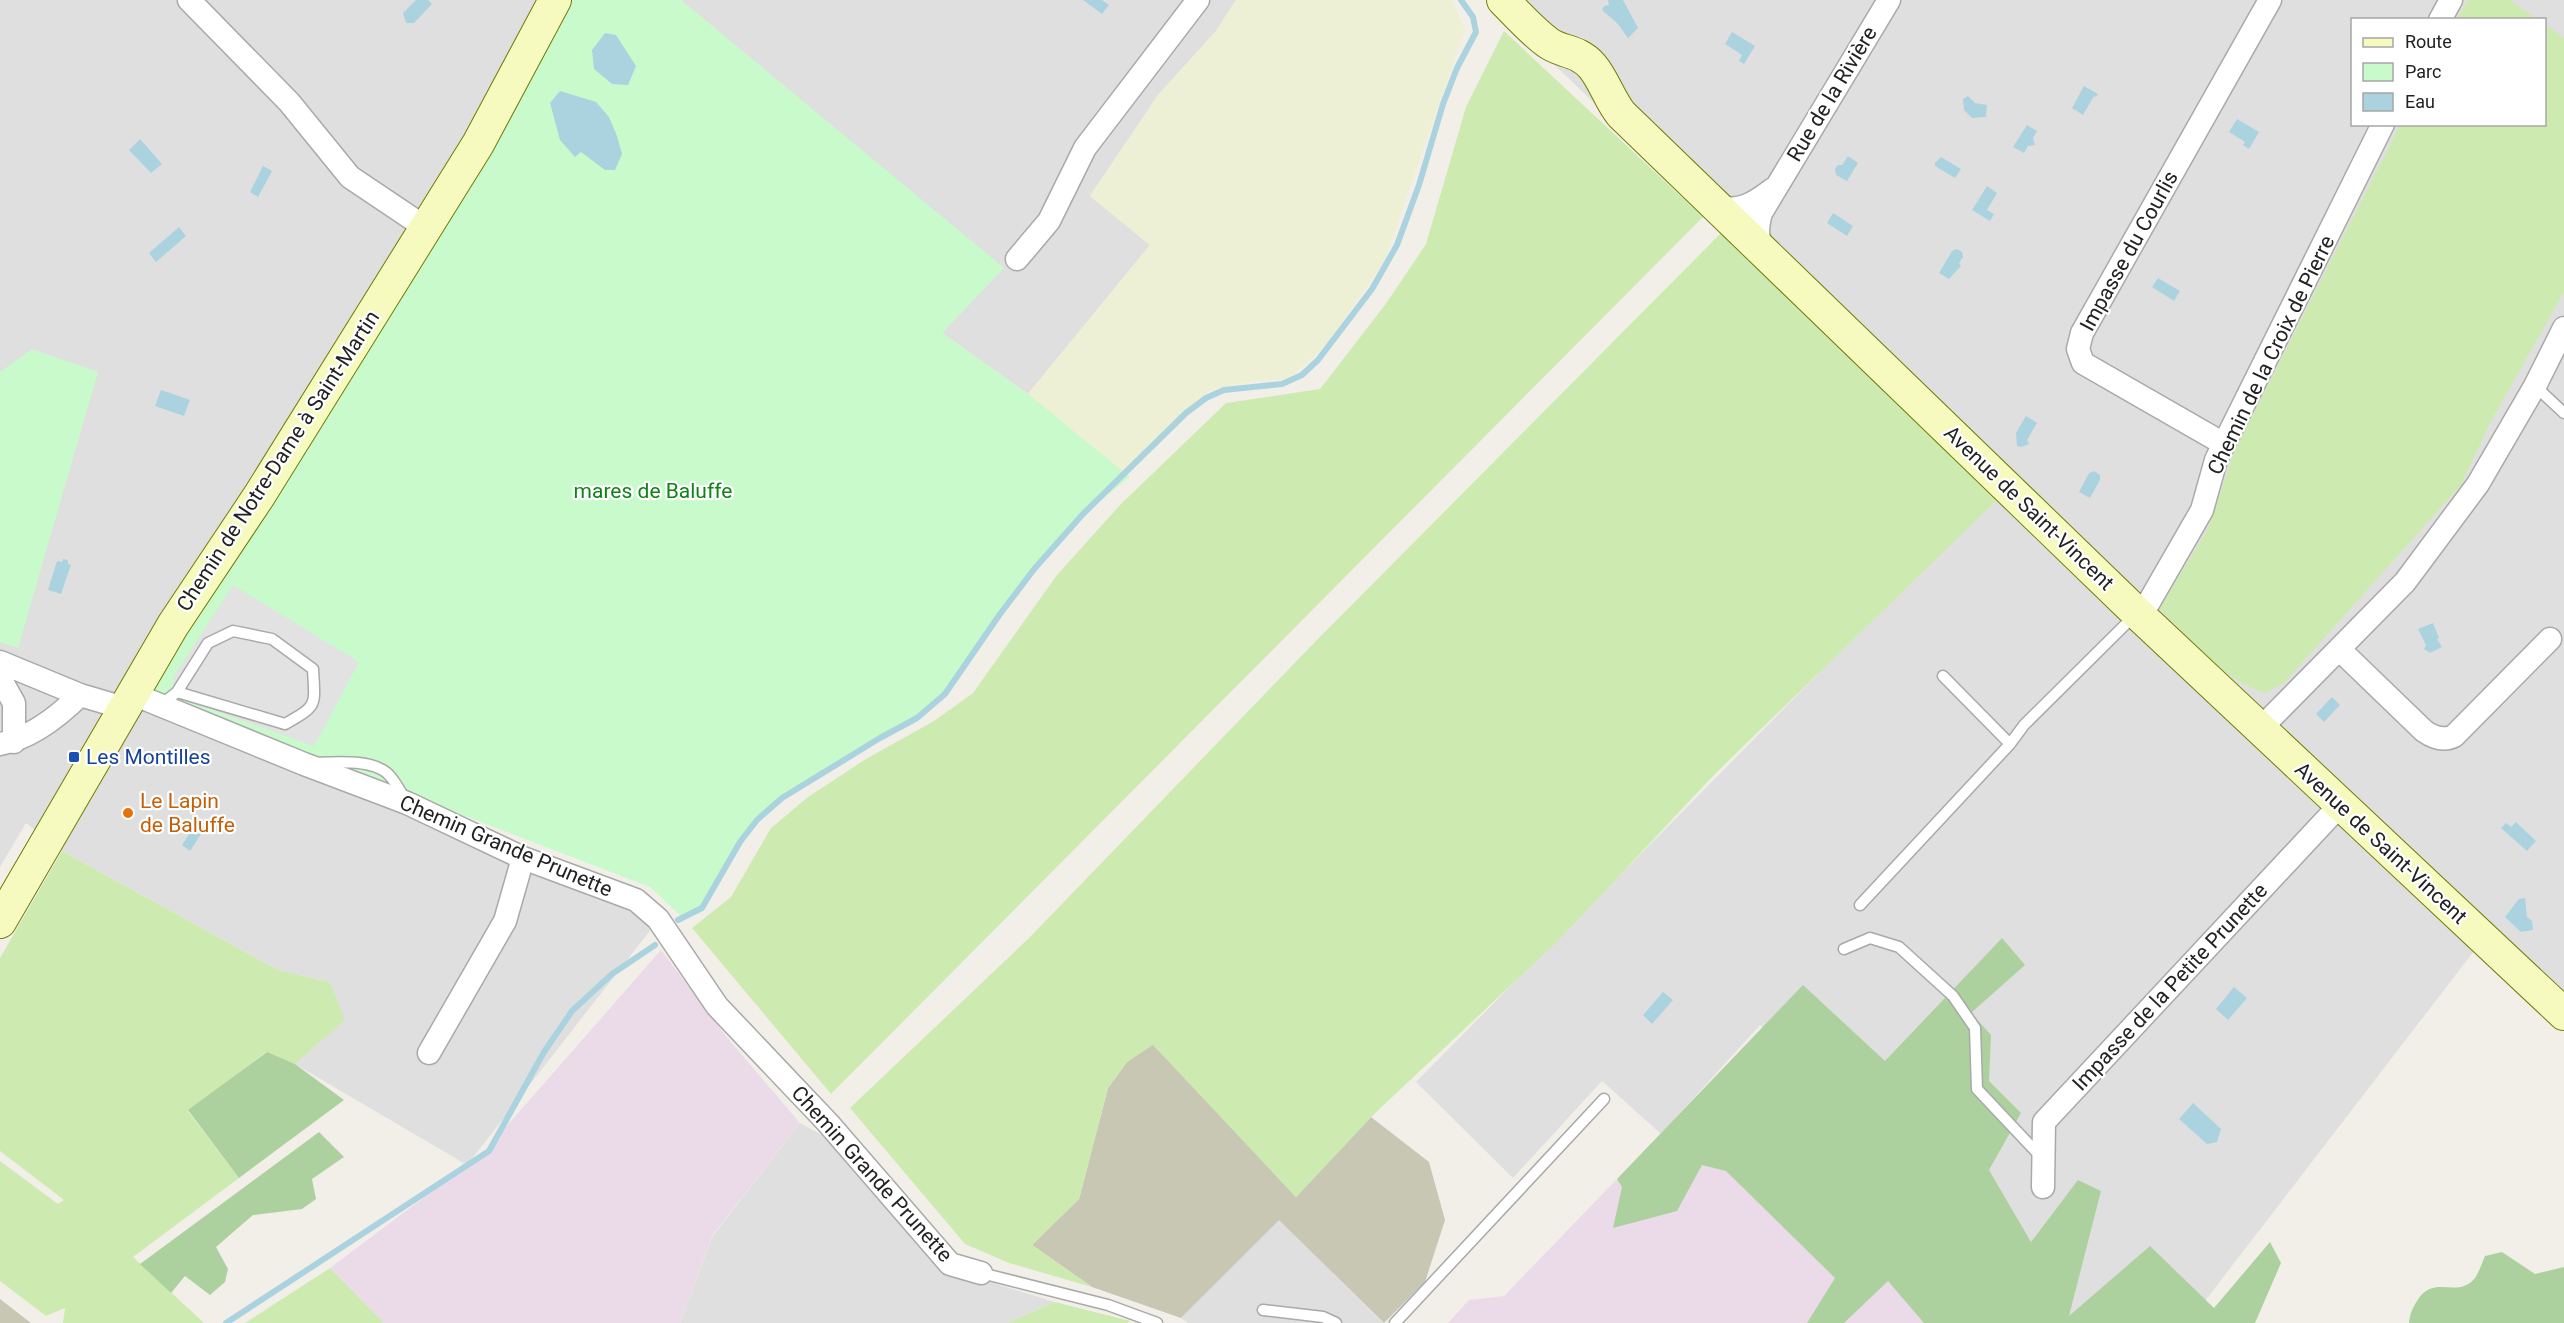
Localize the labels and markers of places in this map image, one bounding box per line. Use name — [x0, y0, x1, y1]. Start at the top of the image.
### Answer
place label: Les Montilles — [86, 745, 211, 769]
marker: Les Montilles — [67, 750, 81, 764]
place label: Le Lapin de Baluffe — [140, 789, 235, 837]
marker: Le Lapin de Baluffe — [121, 806, 135, 820]

